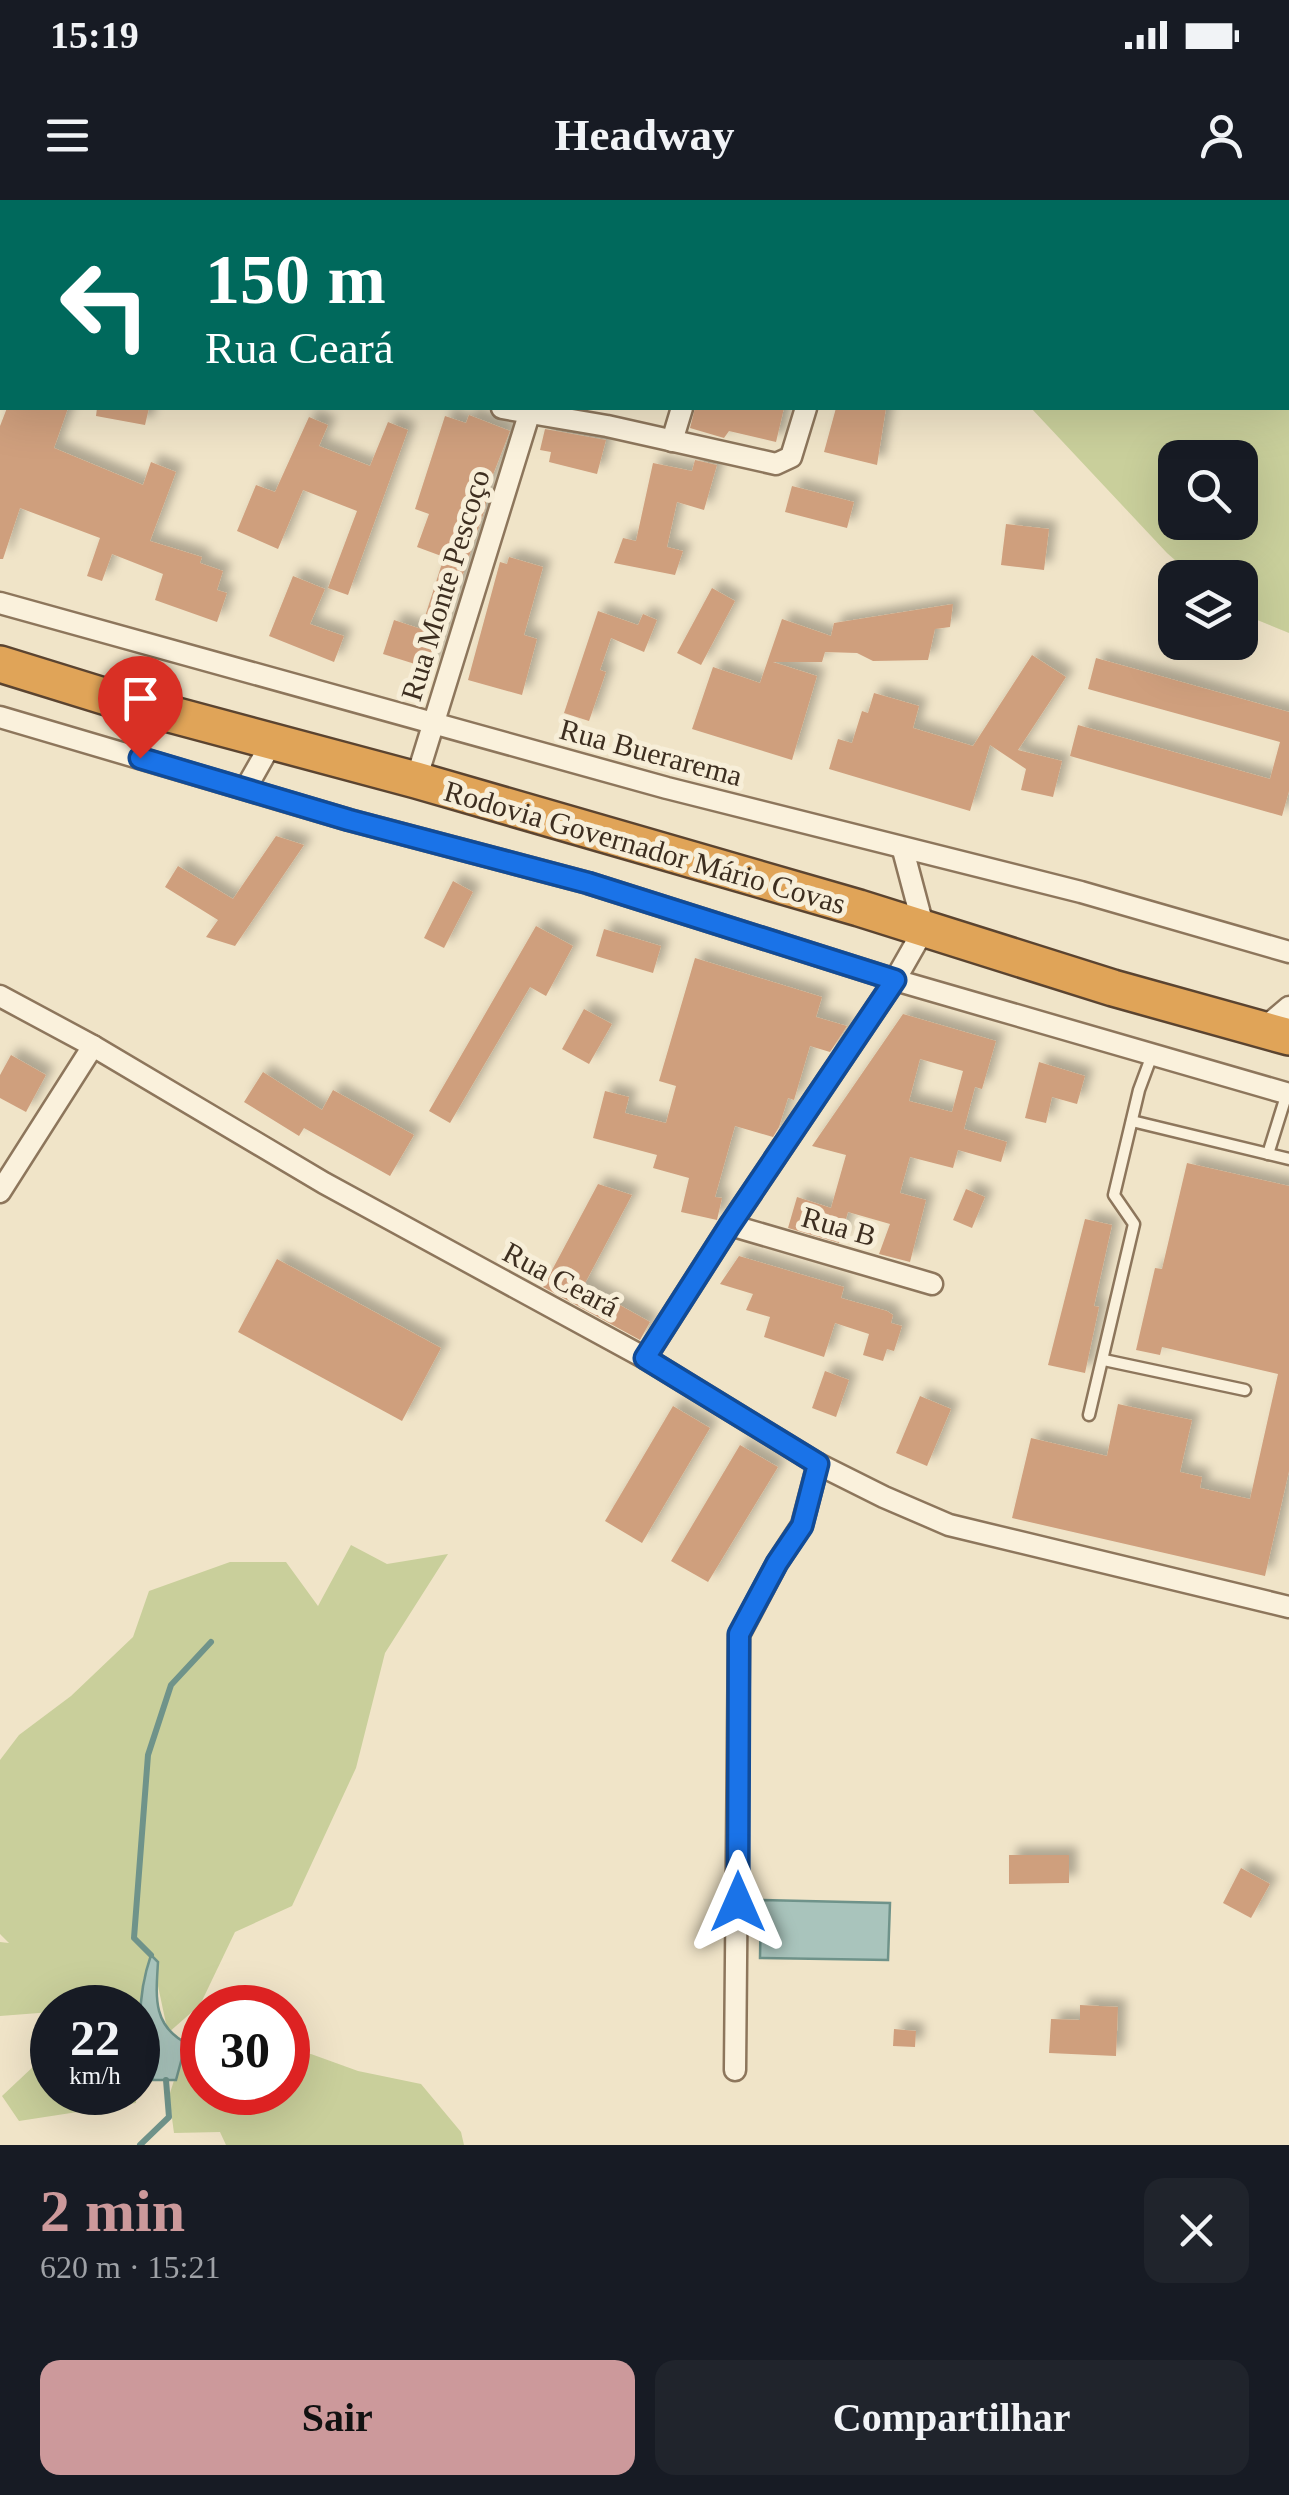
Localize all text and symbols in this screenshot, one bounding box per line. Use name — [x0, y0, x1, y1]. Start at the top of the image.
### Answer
text: 15:19 — [50, 14, 139, 56]
icon: menu — [40, 108, 95, 163]
icon: person — [1194, 108, 1249, 163]
text: Headway — [555, 110, 735, 160]
icon: left — [40, 240, 170, 370]
text: 150 m — [205, 241, 386, 318]
text: Rua Ceará — [205, 323, 394, 373]
map controls — [1158, 440, 1258, 660]
button: search — [1158, 440, 1258, 540]
street label: Rua Monte Pescoço — [394, 465, 496, 705]
button: layers — [1158, 560, 1258, 660]
pin — [98, 656, 183, 759]
icon: arrive — [113, 671, 168, 726]
street label: Rua Buerarema — [556, 712, 746, 792]
street label: Rodovia Governador Mário Covas — [441, 774, 849, 920]
street label: Rua B — [798, 1200, 880, 1252]
street label: Rua Ceará — [498, 1235, 624, 1323]
position arrow — [686, 1850, 790, 1954]
speed limit sign: 30 — [180, 1985, 310, 2115]
text: 22 — [70, 2010, 120, 2066]
text: km/h — [69, 2062, 121, 2089]
text: 2 min — [40, 2178, 185, 2244]
button: close — [1144, 2178, 1249, 2283]
text: 620 m · 15:21 — [40, 2249, 220, 2285]
button: Sair — [40, 2360, 635, 2475]
button: Compartilhar — [655, 2360, 1249, 2475]

